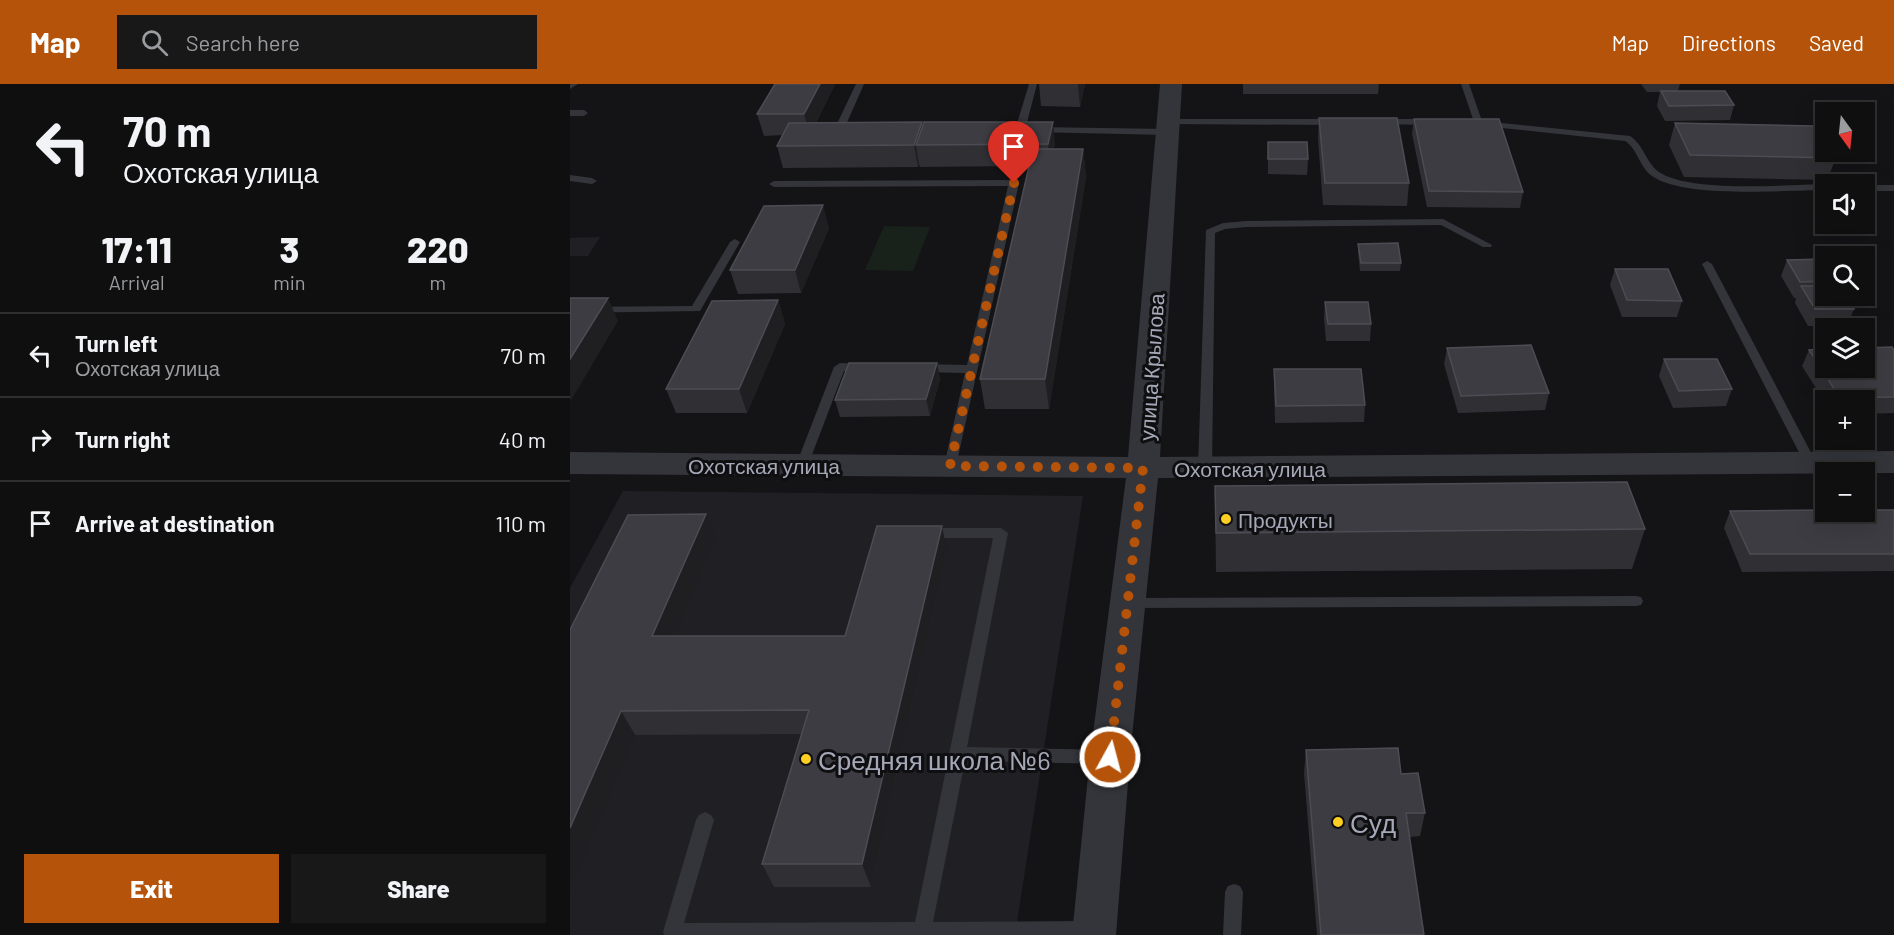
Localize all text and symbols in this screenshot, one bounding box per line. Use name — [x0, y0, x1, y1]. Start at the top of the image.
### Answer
search box — [117, 15, 537, 69]
text: Map — [30, 25, 81, 59]
icon: search — [138, 26, 171, 59]
text: Search here — [186, 29, 300, 55]
text: Map — [1612, 30, 1649, 55]
text: Directions — [1682, 30, 1776, 55]
text: Saved — [1809, 30, 1864, 55]
north arrow — [1815, 102, 1875, 162]
map controls — [1815, 102, 1875, 522]
text: 70 m — [123, 105, 211, 155]
icon: left — [24, 108, 102, 186]
pin — [988, 121, 1039, 183]
icon: arrive — [997, 130, 1030, 163]
text: Охотская улица — [123, 156, 319, 188]
button: sound — [1815, 174, 1875, 234]
text: 17:11 — [101, 227, 172, 270]
text: 3 — [280, 227, 299, 270]
text: 220 — [407, 227, 469, 270]
button: search — [1815, 246, 1875, 306]
text: Arrival — [109, 270, 165, 294]
text: min — [273, 270, 306, 294]
text: m — [430, 270, 446, 294]
street label: улица Крылова — [1133, 292, 1169, 442]
button: layers — [1815, 318, 1875, 378]
text: Turn left — [75, 330, 158, 356]
icon: left — [24, 339, 57, 372]
text: 70 m — [501, 342, 546, 368]
text: Охотская улица — [75, 356, 220, 380]
button: + — [1815, 390, 1875, 450]
icon: right — [24, 423, 57, 456]
text: Turn right — [75, 426, 170, 452]
text: 40 m — [499, 426, 546, 452]
street label: Охотская улица — [688, 453, 840, 478]
street label: Охотская улица — [1174, 456, 1326, 481]
button: − — [1815, 462, 1875, 522]
icon: arrive — [24, 507, 57, 540]
place label: Продукты — [1238, 507, 1333, 532]
text: Arrive at destination — [75, 510, 274, 536]
text: 110 m — [496, 510, 546, 536]
marker: Продукты — [1219, 512, 1233, 526]
position arrow — [1078, 725, 1142, 789]
place label: Средняя школа №6 — [818, 744, 1051, 775]
marker: Средняя школа №6 — [799, 752, 813, 766]
place label: Суд — [1350, 807, 1396, 838]
marker: Суд — [1331, 815, 1345, 829]
button: Exit — [24, 854, 279, 923]
button: Share — [291, 854, 546, 923]

